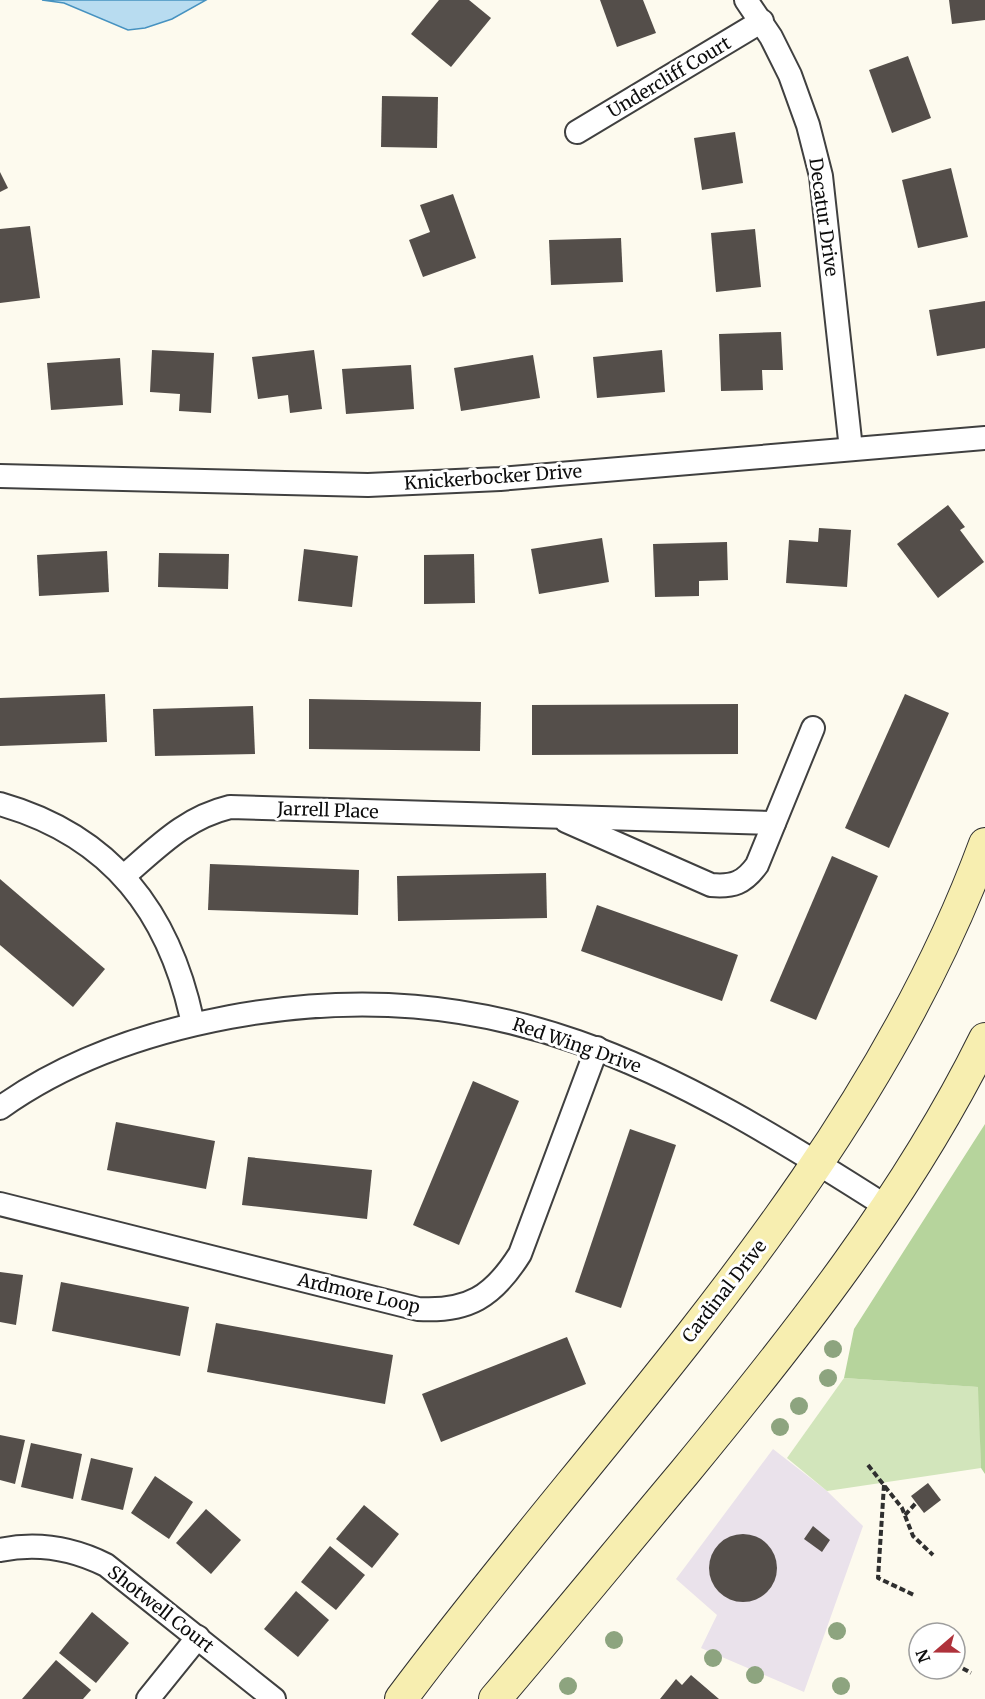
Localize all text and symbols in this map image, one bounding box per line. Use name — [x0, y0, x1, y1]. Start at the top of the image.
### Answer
street label: Undercliff Court — [603, 31, 735, 123]
street label: Decatur Drive — [804, 156, 844, 278]
street label: Knickerbocker Drive — [403, 459, 583, 495]
street label: Jarrell Place — [276, 797, 379, 823]
street label: Red Wing Drive — [510, 1012, 644, 1078]
street label: Cardinal Drive — [677, 1235, 771, 1347]
street label: Ardmore Loop — [295, 1268, 422, 1318]
street label: Shotwell Court — [103, 1560, 219, 1658]
north arrow — [907, 1621, 967, 1681]
text: N — [911, 1646, 934, 1665]

